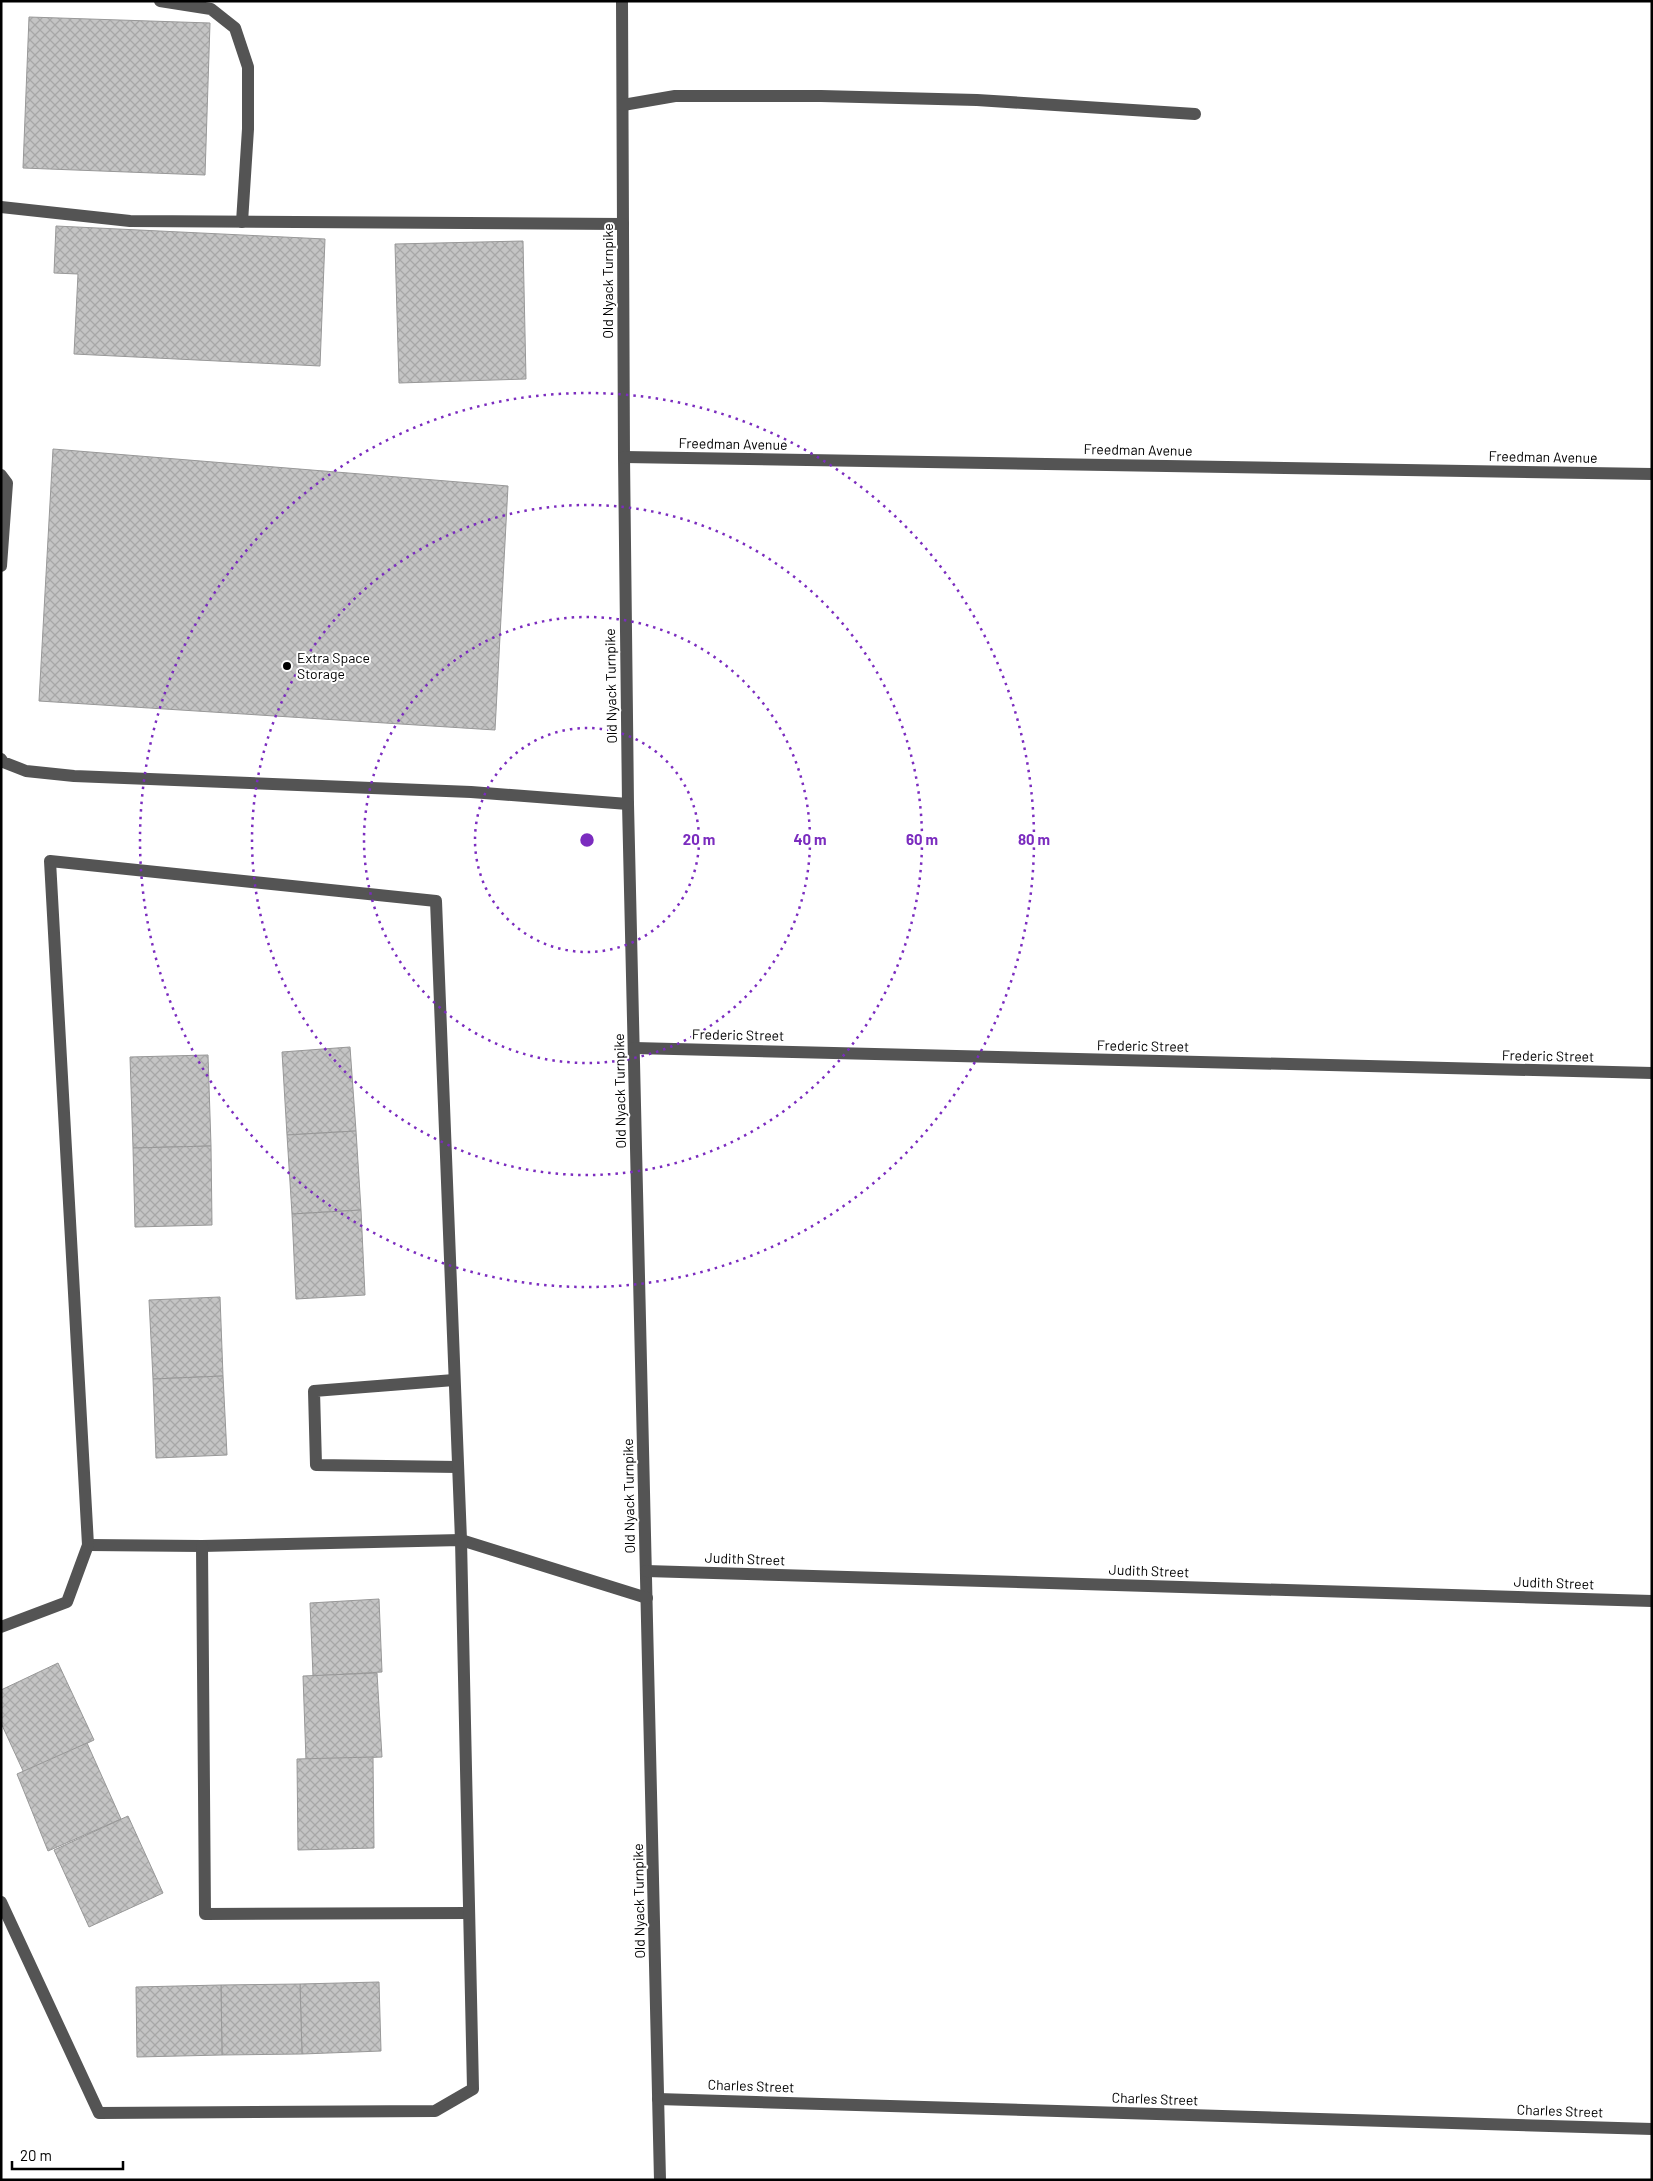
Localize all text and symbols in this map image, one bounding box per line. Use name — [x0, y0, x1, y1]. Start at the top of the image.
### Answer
street label: Old Nyack Turnpike — [599, 223, 616, 339]
street label: Freedman Avenue — [678, 434, 788, 453]
street label: Freedman Avenue — [1083, 440, 1193, 459]
street label: Freedman Avenue — [1488, 447, 1598, 466]
street label: Old Nyack Turnpike — [601, 628, 620, 744]
place label: Extra Space Storage — [297, 649, 370, 682]
marker: Extra Space Storage — [281, 660, 293, 672]
text: 20 m — [683, 830, 715, 848]
text: 40 m — [793, 830, 827, 848]
text: 60 m — [906, 830, 938, 848]
text: 80 m — [1018, 830, 1050, 848]
centre of rings — [578, 831, 596, 849]
street label: Frederic Street — [692, 1025, 784, 1044]
street label: Old Nyack Turnpike — [610, 1033, 629, 1149]
street label: Frederic Street — [1097, 1036, 1189, 1055]
street label: Frederic Street — [1502, 1046, 1594, 1065]
street label: Old Nyack Turnpike — [619, 1438, 638, 1554]
street label: Judith Street — [705, 1549, 786, 1568]
street label: Judith Street — [1109, 1561, 1190, 1580]
street label: Judith Street — [1514, 1573, 1595, 1592]
street label: Old Nyack Turnpike — [629, 1843, 648, 1959]
street label: Charles Street — [707, 2075, 795, 2096]
street label: Charles Street — [1111, 2088, 1199, 2109]
street label: Charles Street — [1516, 2100, 1604, 2121]
scale bar — [12, 2138, 124, 2170]
text: 20 m — [20, 2146, 52, 2164]

